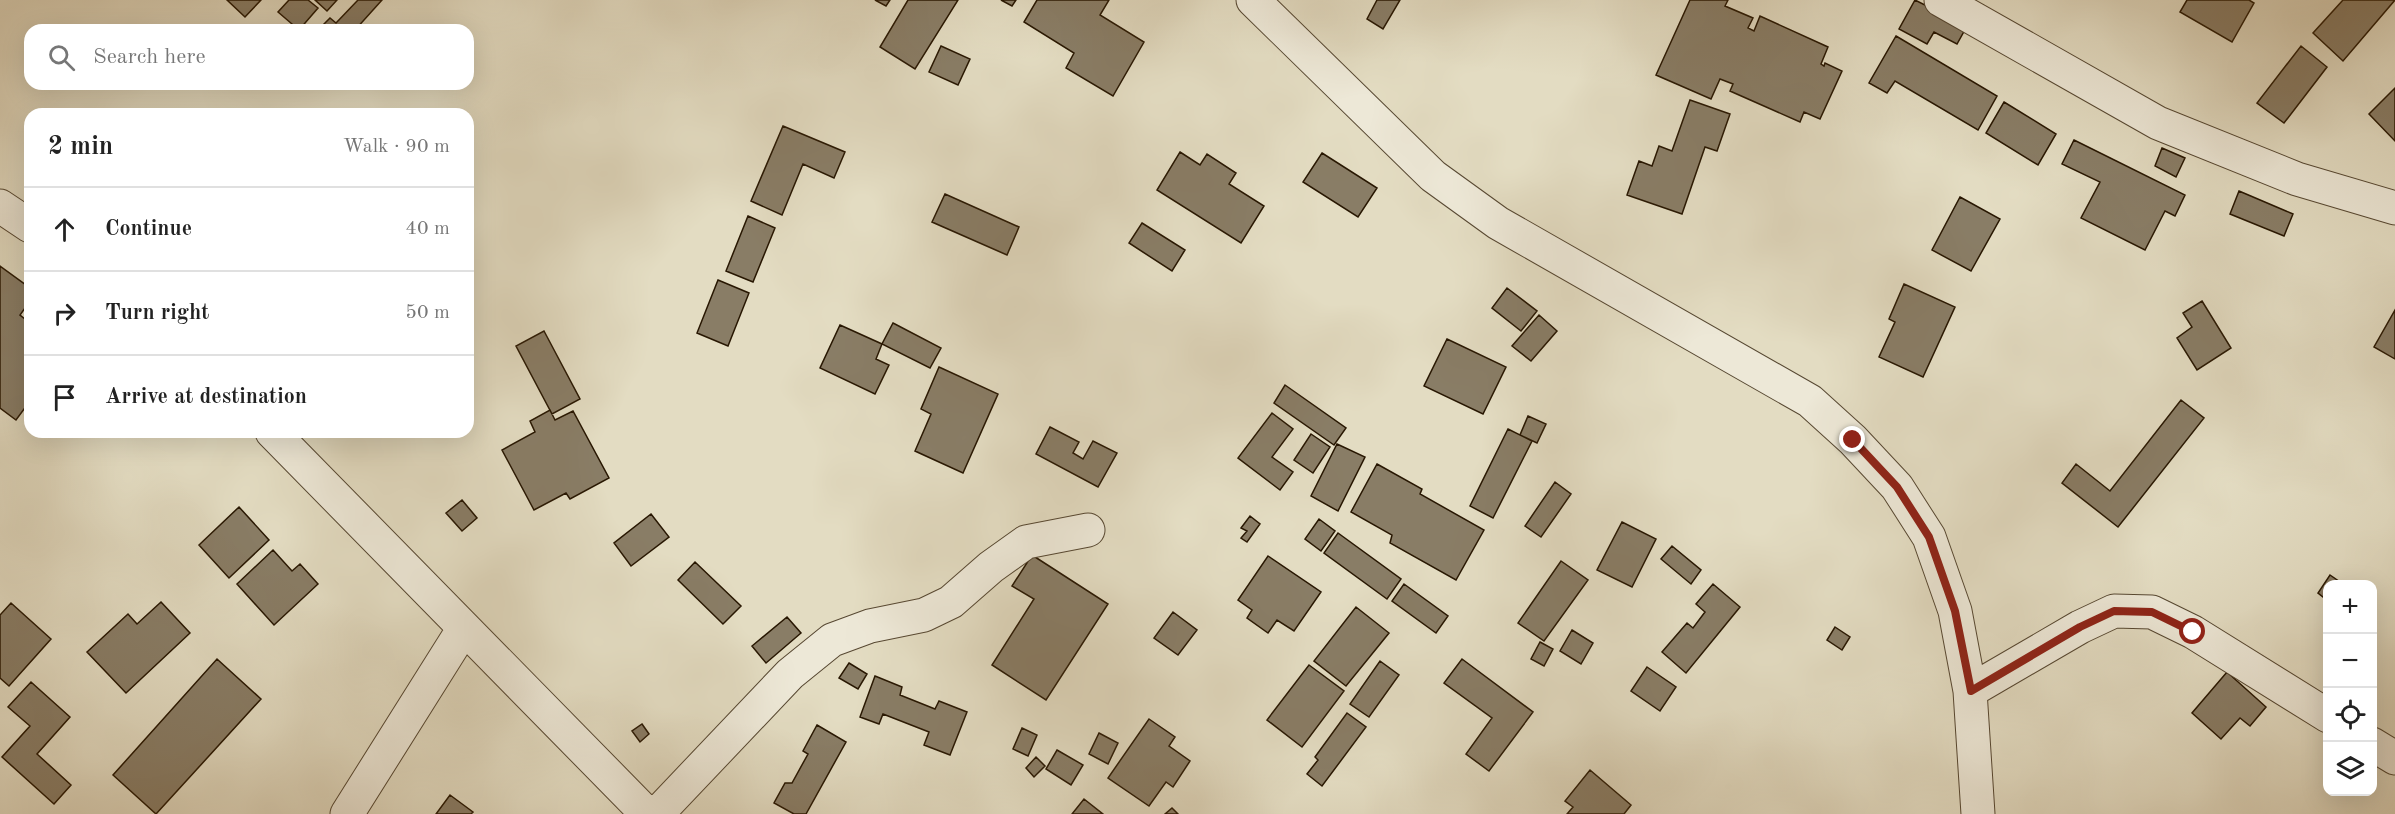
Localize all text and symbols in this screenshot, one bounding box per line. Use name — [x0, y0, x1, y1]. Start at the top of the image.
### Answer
search box — [24, 24, 474, 90]
icon: search — [45, 41, 78, 74]
text: Search here — [93, 46, 206, 68]
text: 2 min — [48, 134, 113, 160]
text: Walk · 90 m — [343, 137, 450, 157]
icon: ahead — [48, 213, 81, 246]
text: Continue — [105, 218, 192, 240]
text: 40 m — [405, 219, 450, 239]
icon: right — [48, 297, 81, 330]
text: Turn right — [105, 302, 209, 324]
text: 50 m — [405, 303, 450, 323]
icon: arrive — [48, 381, 81, 414]
text: Arrive at destination — [105, 386, 307, 408]
route end — [1839, 426, 1865, 452]
map controls — [2323, 580, 2377, 796]
button: + — [2323, 580, 2377, 634]
route start — [2179, 618, 2205, 644]
button: − — [2323, 634, 2377, 688]
button: locate — [2323, 688, 2377, 742]
button: layers — [2323, 742, 2377, 796]

